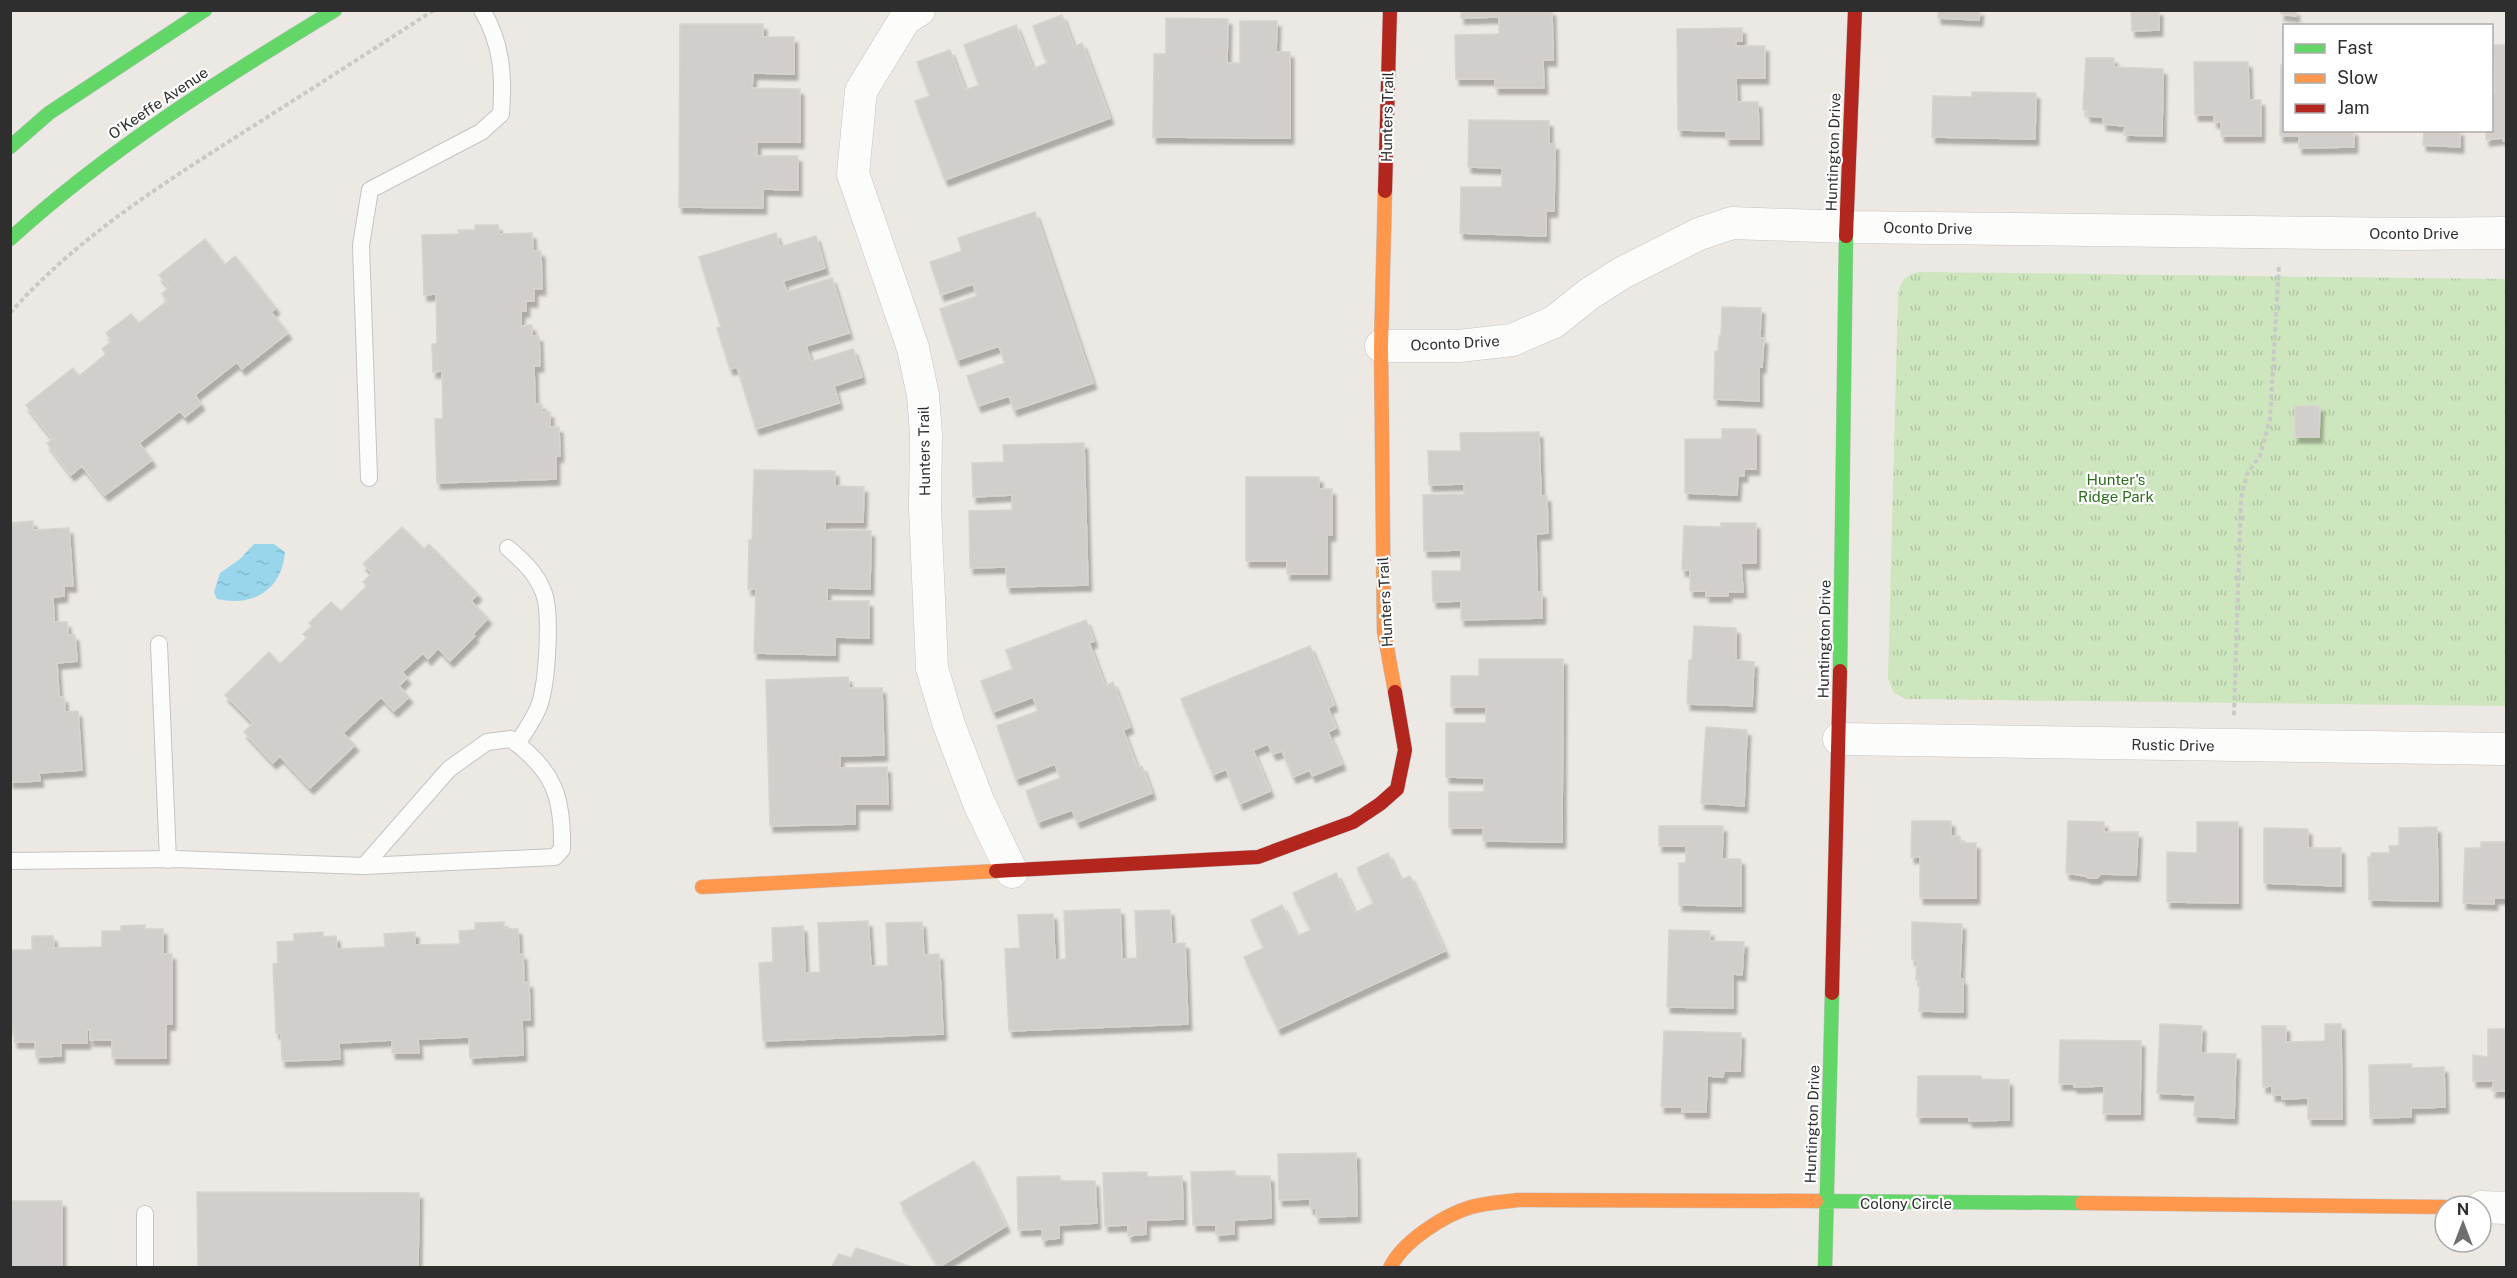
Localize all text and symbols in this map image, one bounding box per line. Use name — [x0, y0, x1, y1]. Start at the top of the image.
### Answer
legend — [2283, 24, 2493, 132]
text: Fast — [2337, 37, 2373, 58]
street label: O'Keeffe Avenue — [105, 63, 211, 143]
text: Slow — [2337, 67, 2378, 88]
street label: Hunters Trail — [1378, 72, 1396, 162]
street label: Huntington Drive — [1822, 92, 1844, 212]
text: Jam — [2337, 97, 2370, 118]
street label: Oconto Drive — [1883, 219, 1973, 237]
street label: Oconto Drive — [2369, 225, 2459, 242]
street label: Oconto Drive — [1410, 332, 1500, 354]
street label: Hunters Trail — [915, 406, 933, 496]
park label: Hunter's Ridge Park — [2078, 471, 2154, 505]
street label: Hunters Trail — [1374, 556, 1396, 648]
street label: Huntington Drive — [1814, 580, 1834, 698]
street label: Rustic Drive — [2131, 736, 2215, 754]
street label: Huntington Drive — [1801, 1064, 1823, 1184]
north arrow — [2433, 1194, 2493, 1254]
street label: Colony Circle — [1860, 1195, 1952, 1212]
text: N — [2457, 1200, 2469, 1219]

